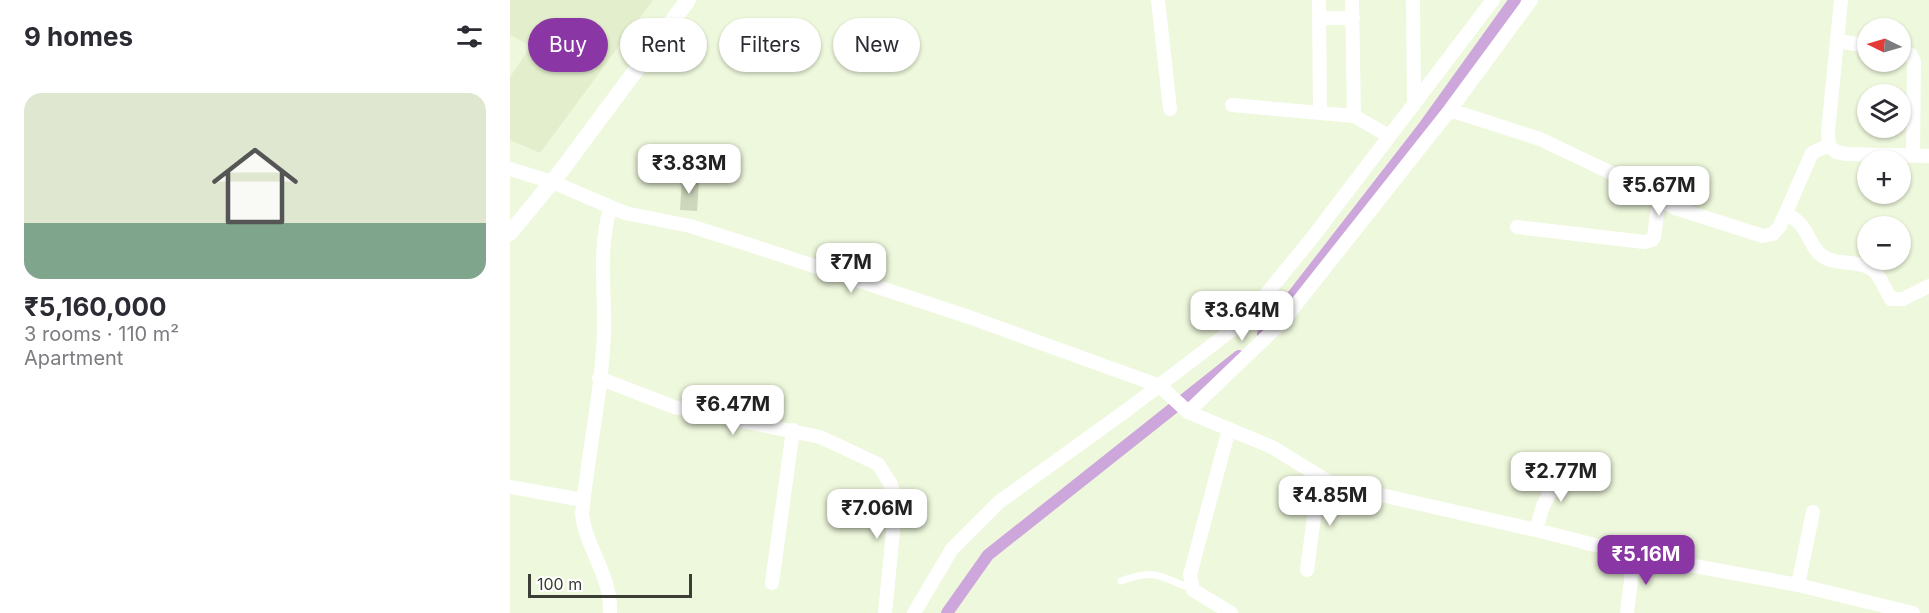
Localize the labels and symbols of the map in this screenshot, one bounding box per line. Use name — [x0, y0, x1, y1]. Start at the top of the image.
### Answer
north arrow — [1857, 18, 1911, 72]
pin: ₹3.83M — [640, 144, 738, 195]
pin: ₹5.67M — [1610, 166, 1708, 217]
pin: ₹7M — [822, 243, 880, 294]
pin: ₹3.64M — [1193, 291, 1291, 342]
pin: ₹6.47M — [684, 385, 782, 436]
pin: ₹2.77M — [1512, 452, 1610, 503]
pin: ₹4.85M — [1281, 476, 1379, 527]
pin: ₹7.06M — [828, 489, 926, 540]
pin: ₹5.16M — [1597, 535, 1695, 586]
scale bar — [528, 571, 692, 598]

